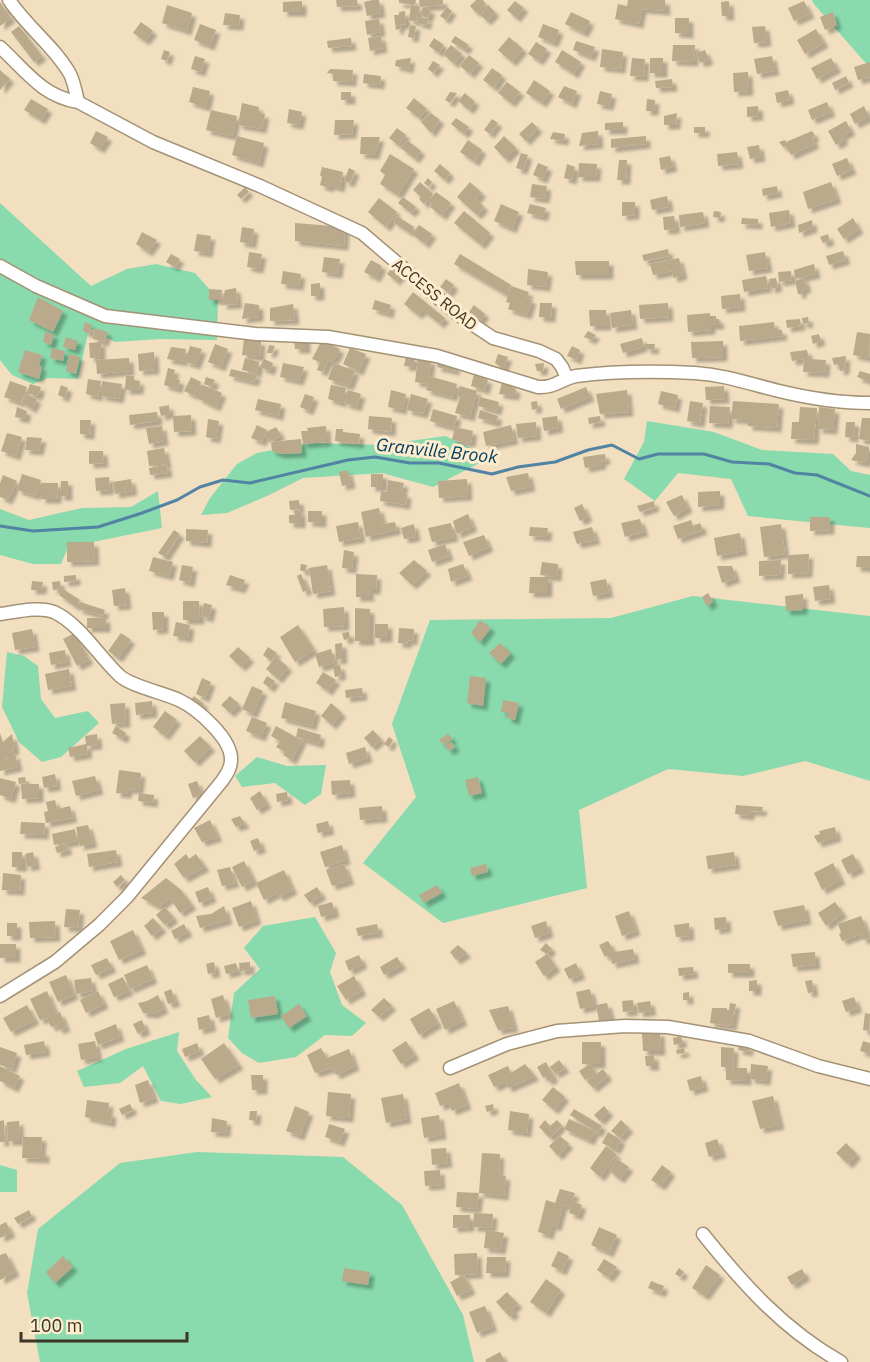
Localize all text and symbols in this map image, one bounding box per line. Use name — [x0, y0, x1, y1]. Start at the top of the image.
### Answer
street label: ACCESS ROAD — [389, 254, 481, 334]
water label: Granville Brook — [375, 433, 500, 468]
scale bar — [21, 1305, 188, 1343]
text: 100 m — [30, 1314, 82, 1337]

